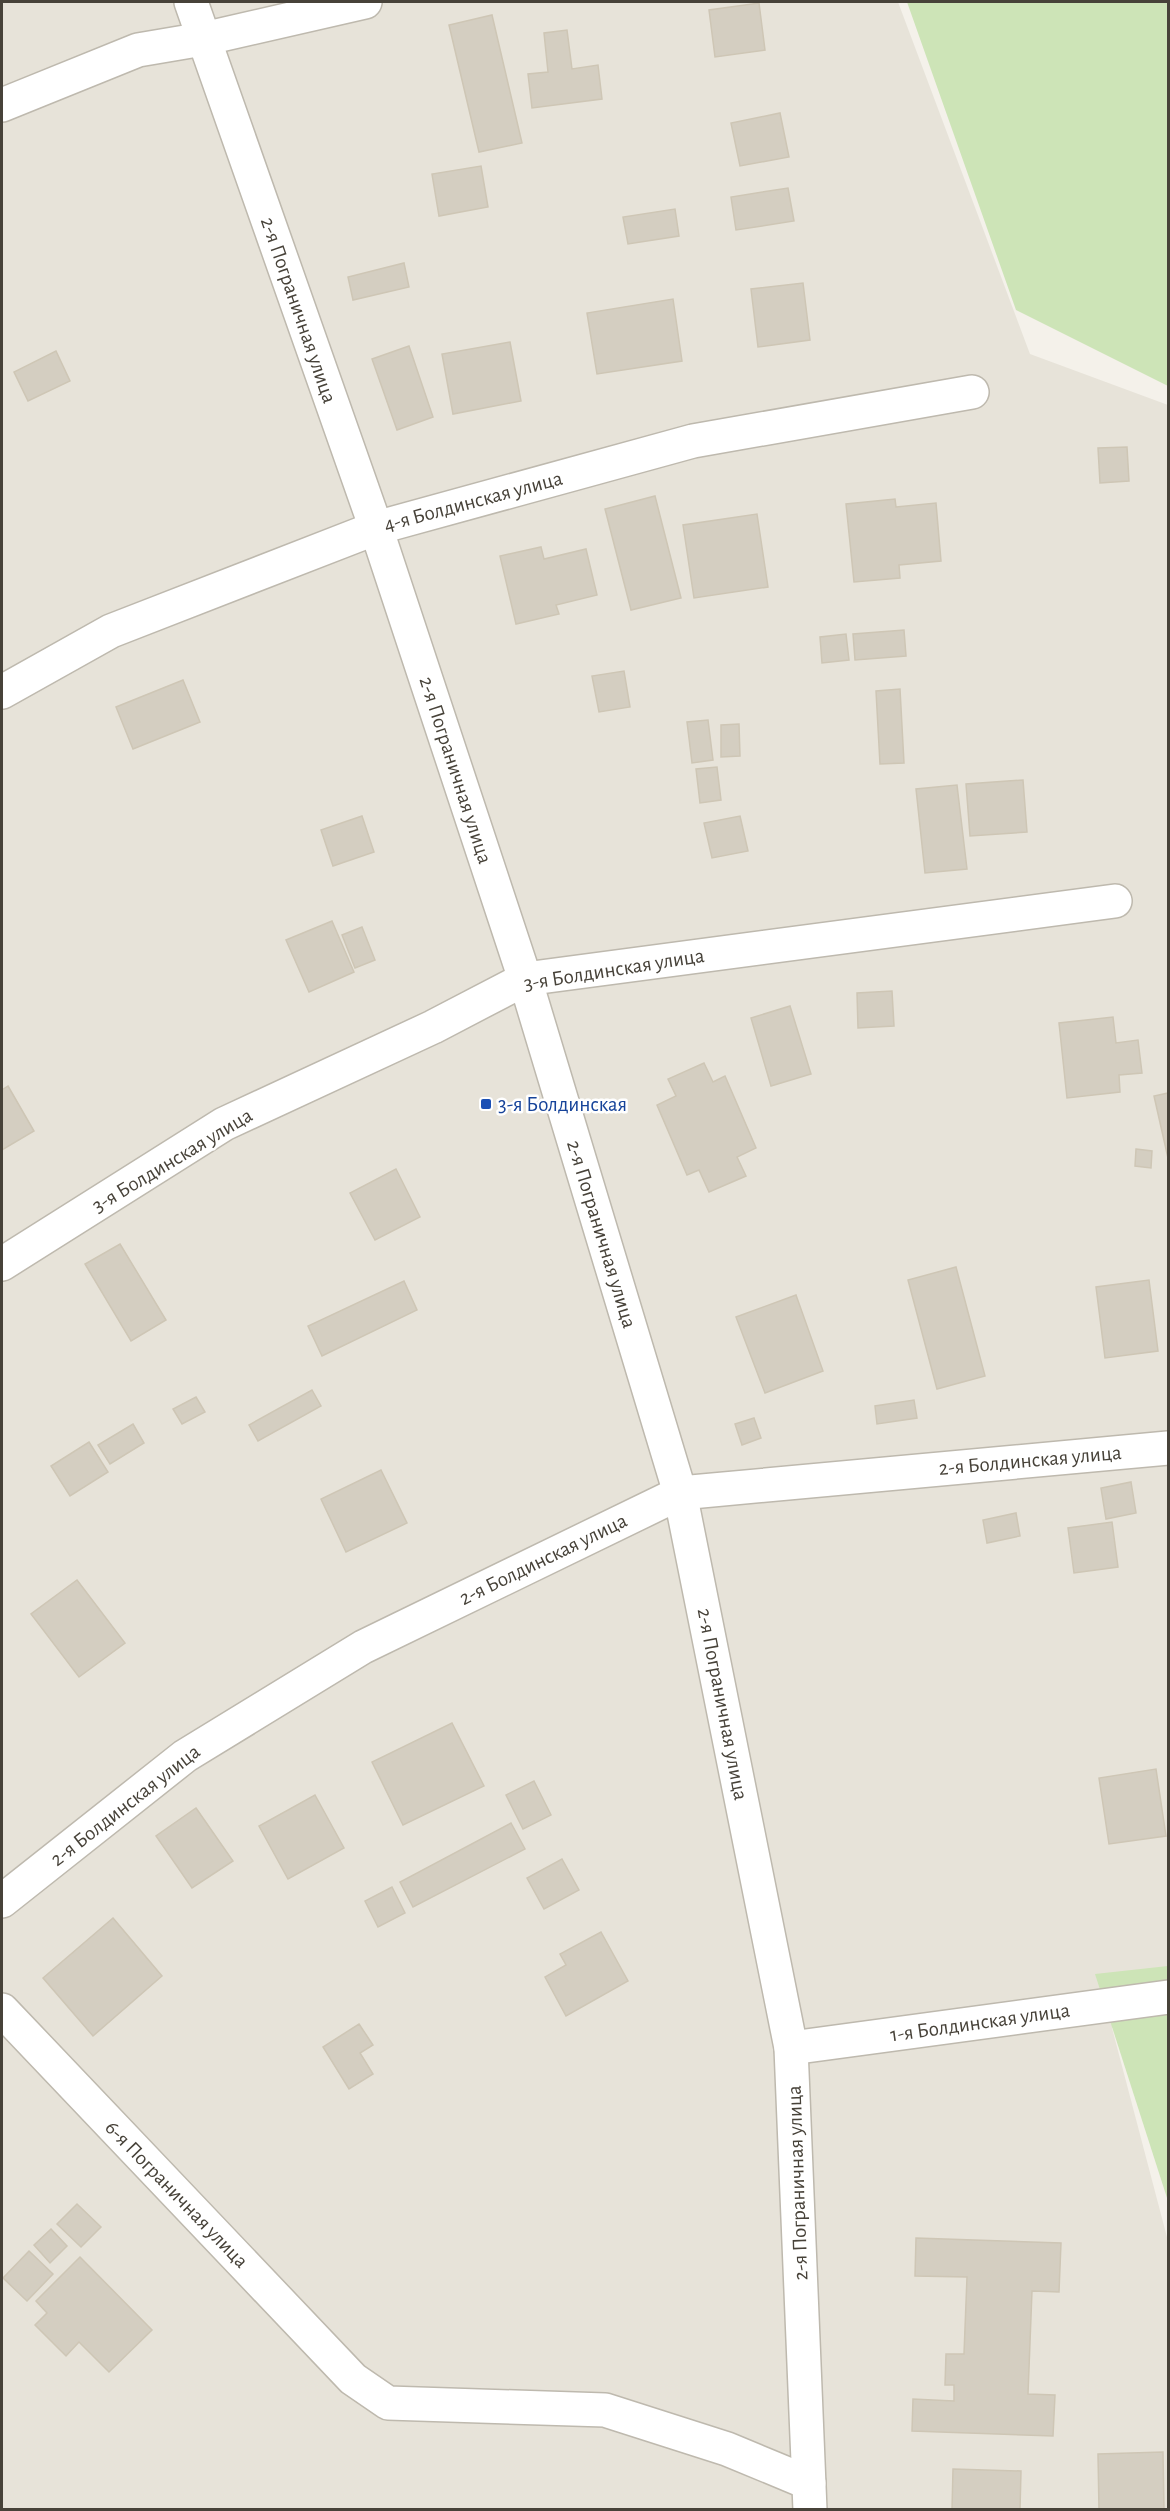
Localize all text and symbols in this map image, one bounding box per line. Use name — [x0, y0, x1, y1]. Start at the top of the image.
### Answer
street label: 2-я Пограничная улица — [257, 214, 340, 406]
street label: 4-я Болдинская улица — [382, 467, 565, 535]
street label: 2-я Пограничная улица — [415, 674, 496, 867]
street label: 3-я Болдинская улица — [522, 945, 706, 994]
place label: 3-я Болдинская — [498, 1094, 627, 1115]
marker: 3-я Болдинская — [479, 1097, 493, 1111]
street label: 3-я Болдинская улица — [89, 1104, 256, 1216]
street label: 2-я Пограничная улица — [563, 1138, 640, 1331]
street label: 2-я Болдинская улица — [938, 1442, 1123, 1479]
street label: 2-я Болдинская улица — [456, 1510, 631, 1609]
street label: 2-я Пограничная улица — [694, 1606, 752, 1802]
street label: 2-я Болдинская улица — [47, 1740, 204, 1870]
street label: 1-я Болдинская улица — [889, 1999, 1072, 2046]
street label: 2-я Пограничная улица — [784, 2085, 811, 2281]
street label: 6-я Пограничная улица — [101, 2117, 252, 2272]

